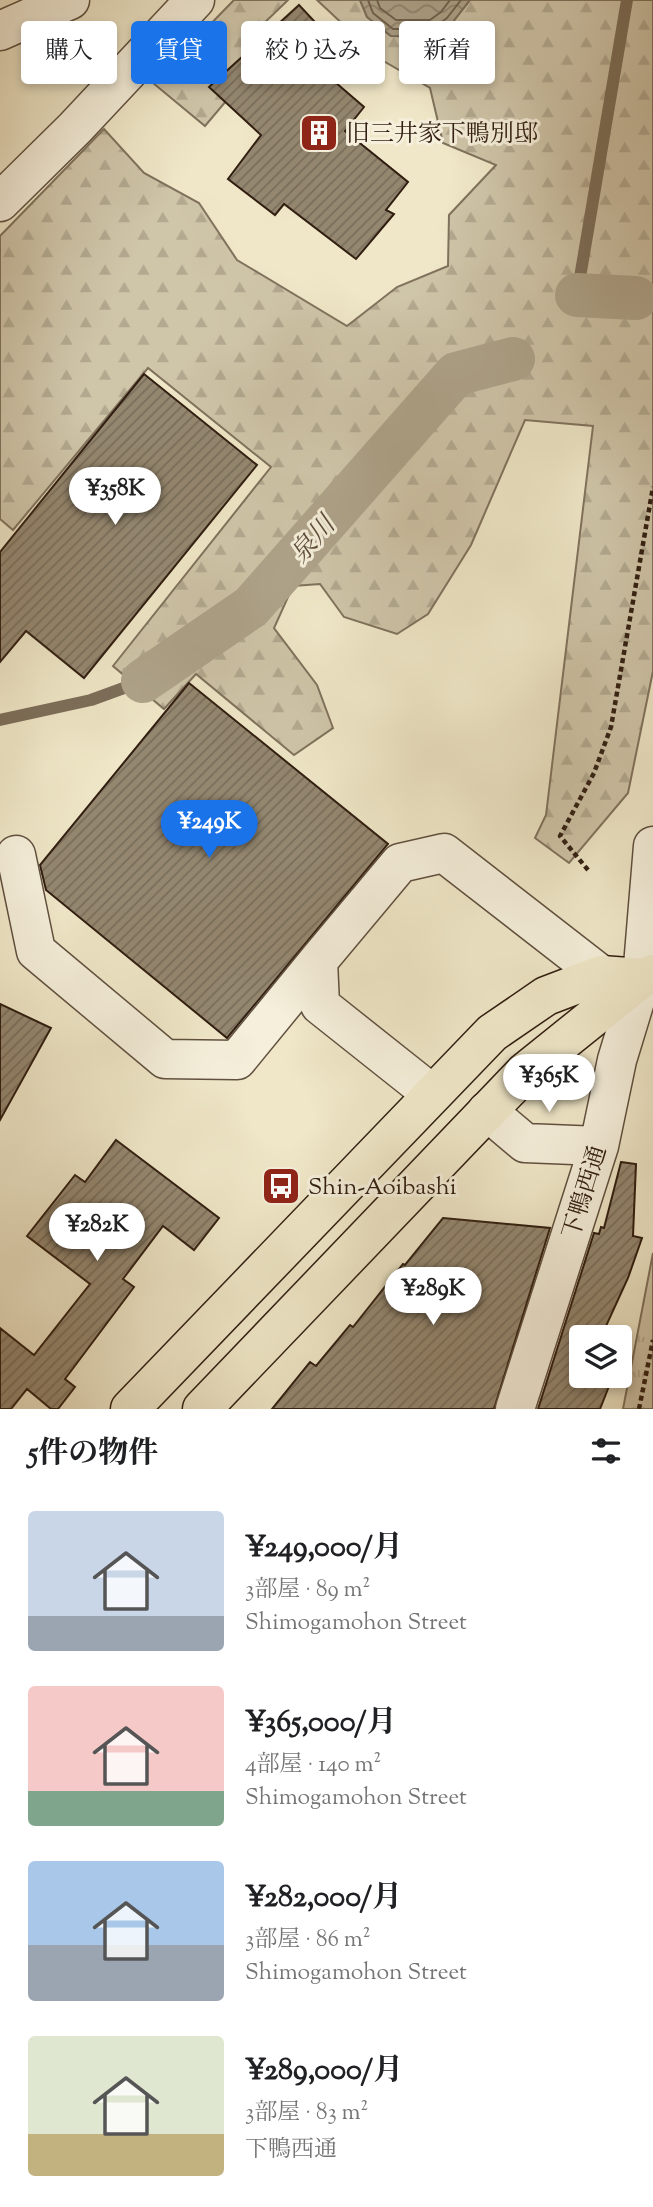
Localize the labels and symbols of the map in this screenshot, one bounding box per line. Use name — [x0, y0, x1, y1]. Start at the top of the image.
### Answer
building icon: 旧三井家下鴨別邸 — [298, 112, 340, 154]
place label: 旧三井家下鴨別邸 — [346, 118, 538, 152]
pin: ¥358K — [66, 468, 164, 527]
water label: 泉川 — [283, 507, 347, 572]
pin: ¥249K — [160, 800, 258, 860]
pin: ¥365K — [500, 1054, 598, 1114]
street label: 下鴨西通 — [556, 1142, 616, 1243]
bus stop icon: Shin-Aoibashi — [260, 1165, 302, 1207]
place label: Shin-Aoibashi — [308, 1171, 457, 1205]
pin: ¥282K — [48, 1204, 146, 1263]
pin: ¥289K — [384, 1268, 482, 1327]

